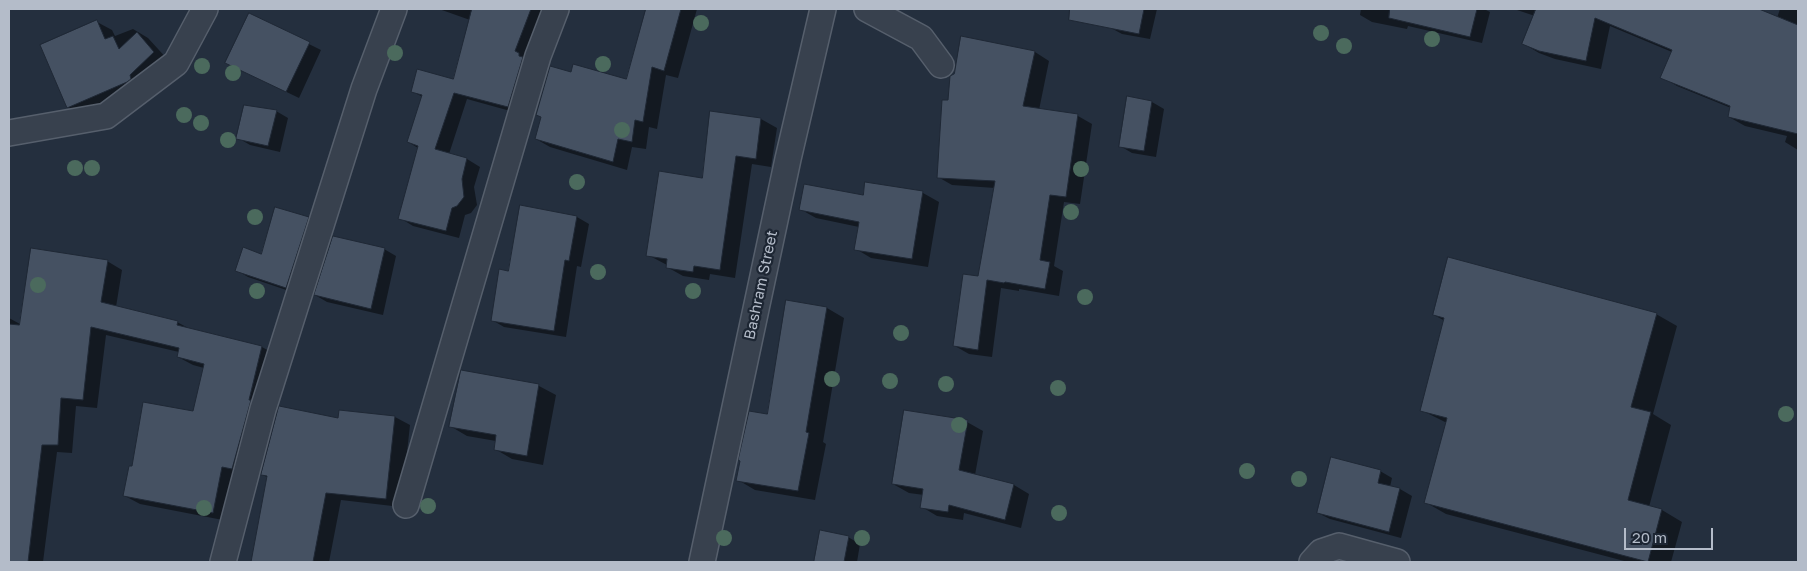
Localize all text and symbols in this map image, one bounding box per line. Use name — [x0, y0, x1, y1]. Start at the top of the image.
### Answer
street label: Bashram Street — [741, 229, 781, 341]
scale bar — [1627, 518, 1716, 550]
text: 20 m — [1632, 528, 1667, 546]

